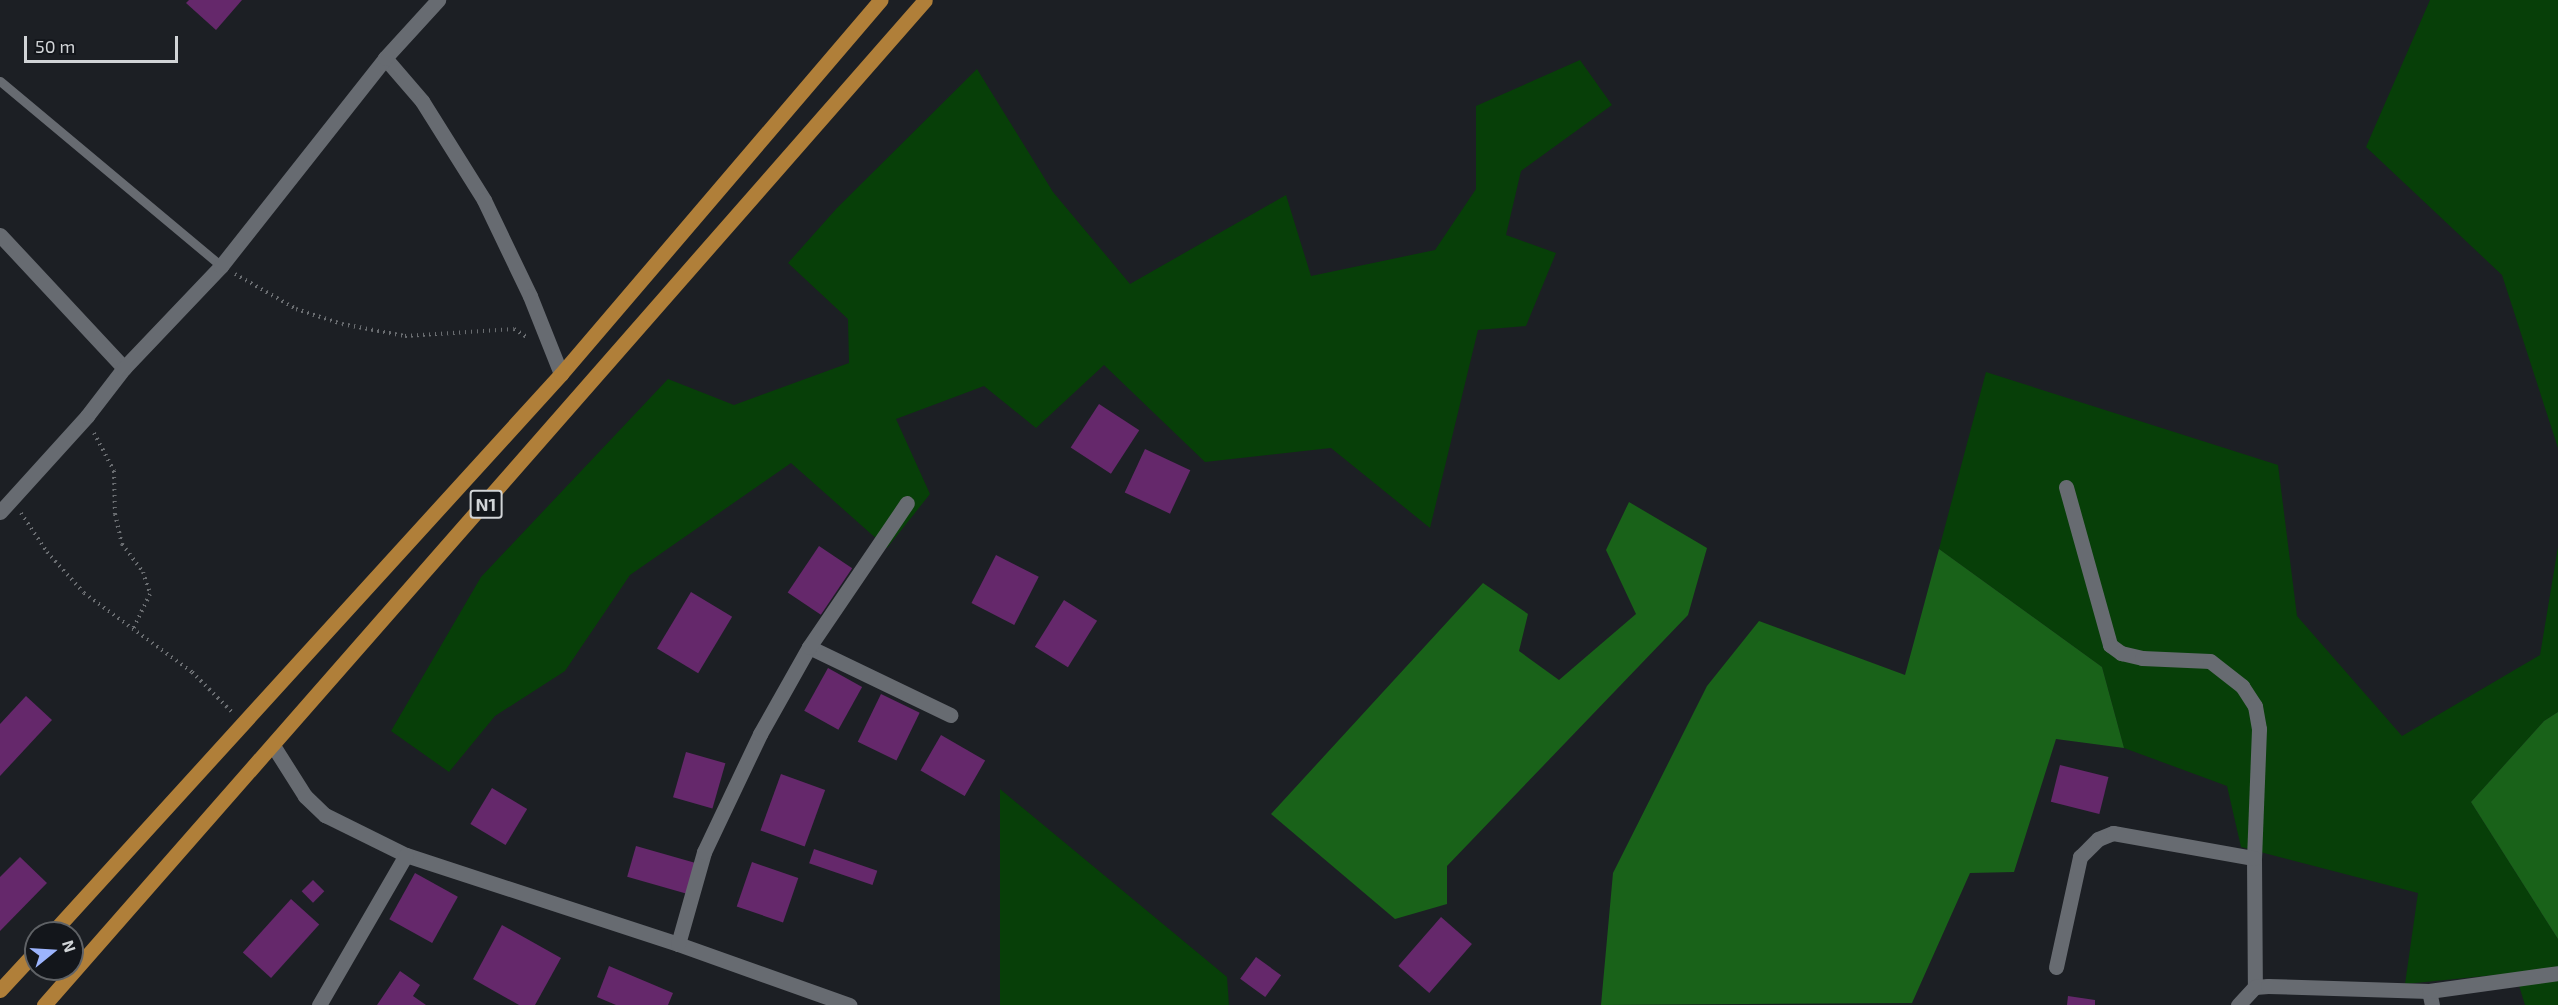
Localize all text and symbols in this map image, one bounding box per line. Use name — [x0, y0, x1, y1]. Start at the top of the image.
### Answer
scale bar — [27, 24, 182, 62]
text: 50 m — [35, 35, 75, 57]
road number: N1 — [470, 489, 502, 519]
north arrow — [24, 921, 84, 981]
text: N — [59, 937, 81, 954]

